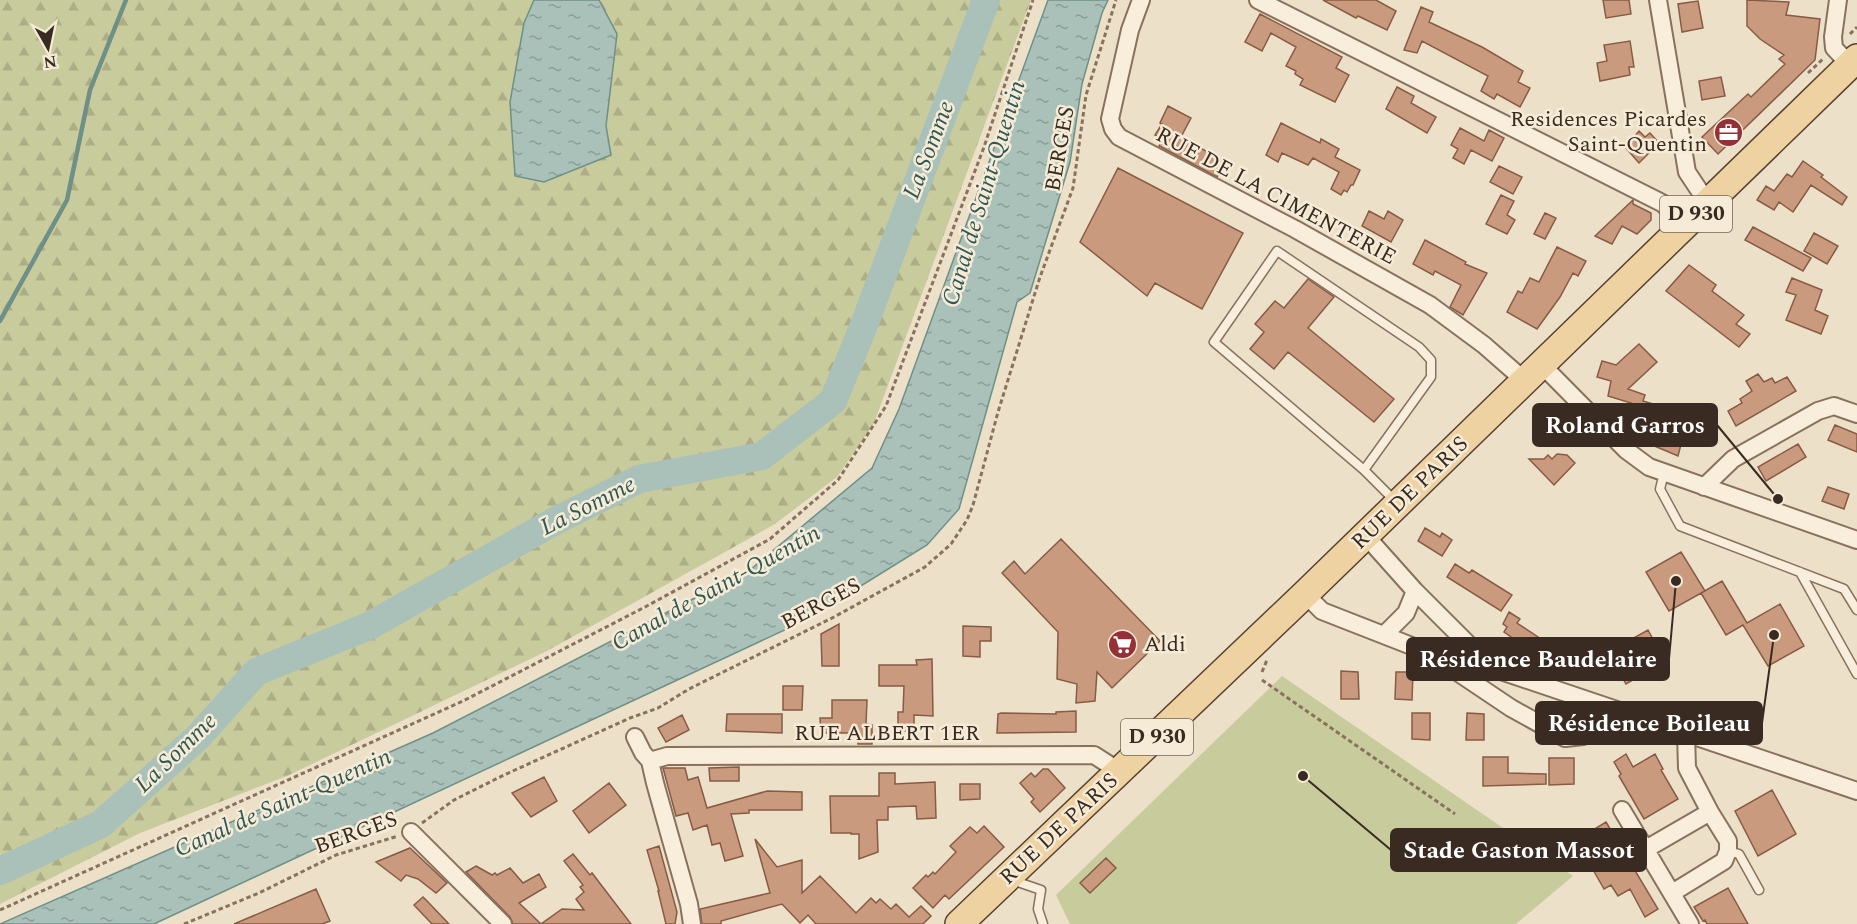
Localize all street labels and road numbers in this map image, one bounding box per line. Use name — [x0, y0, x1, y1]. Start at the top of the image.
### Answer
street label: BERGES — [1036, 104, 1084, 194]
street label: RUE DE LA CIMENTERIE — [1150, 118, 1402, 274]
road number: D 930 — [1660, 196, 1732, 232]
street label: RUE DE PARIS — [1344, 428, 1476, 558]
street label: BERGES — [775, 569, 867, 639]
street label: RUE ALBERT 1ER — [794, 717, 980, 750]
road number: D 930 — [1121, 719, 1193, 755]
street label: RUE DE PARIS — [992, 765, 1126, 893]
street label: BERGES — [310, 803, 402, 863]

